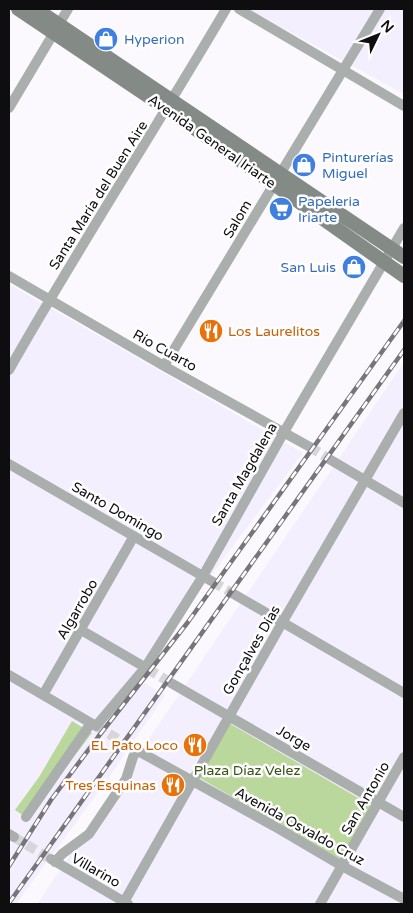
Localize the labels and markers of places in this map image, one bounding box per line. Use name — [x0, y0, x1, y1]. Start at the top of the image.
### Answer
shop icon: Hyperion — [93, 26, 119, 52]
place label: Hyperion — [124, 31, 185, 48]
place label: Pinturerías Miguel — [322, 149, 394, 182]
shop icon: Pinturerías Miguel — [291, 152, 317, 178]
place label: Papeleria Iriarte — [298, 193, 360, 226]
supermarket icon: Papeleria Iriarte — [268, 196, 294, 222]
shop icon: San Luis — [341, 254, 367, 280]
place label: San Luis — [281, 259, 336, 276]
restaurant icon: Los Laurelitos — [198, 318, 224, 344]
place label: Los Laurelitos — [228, 323, 320, 340]
restaurant icon: EL Pato Loco — [182, 732, 208, 758]
place label: EL Pato Loco — [91, 737, 178, 754]
restaurant icon: Tres Esquinas — [160, 772, 186, 798]
place label: Tres Esquinas — [65, 777, 156, 794]

